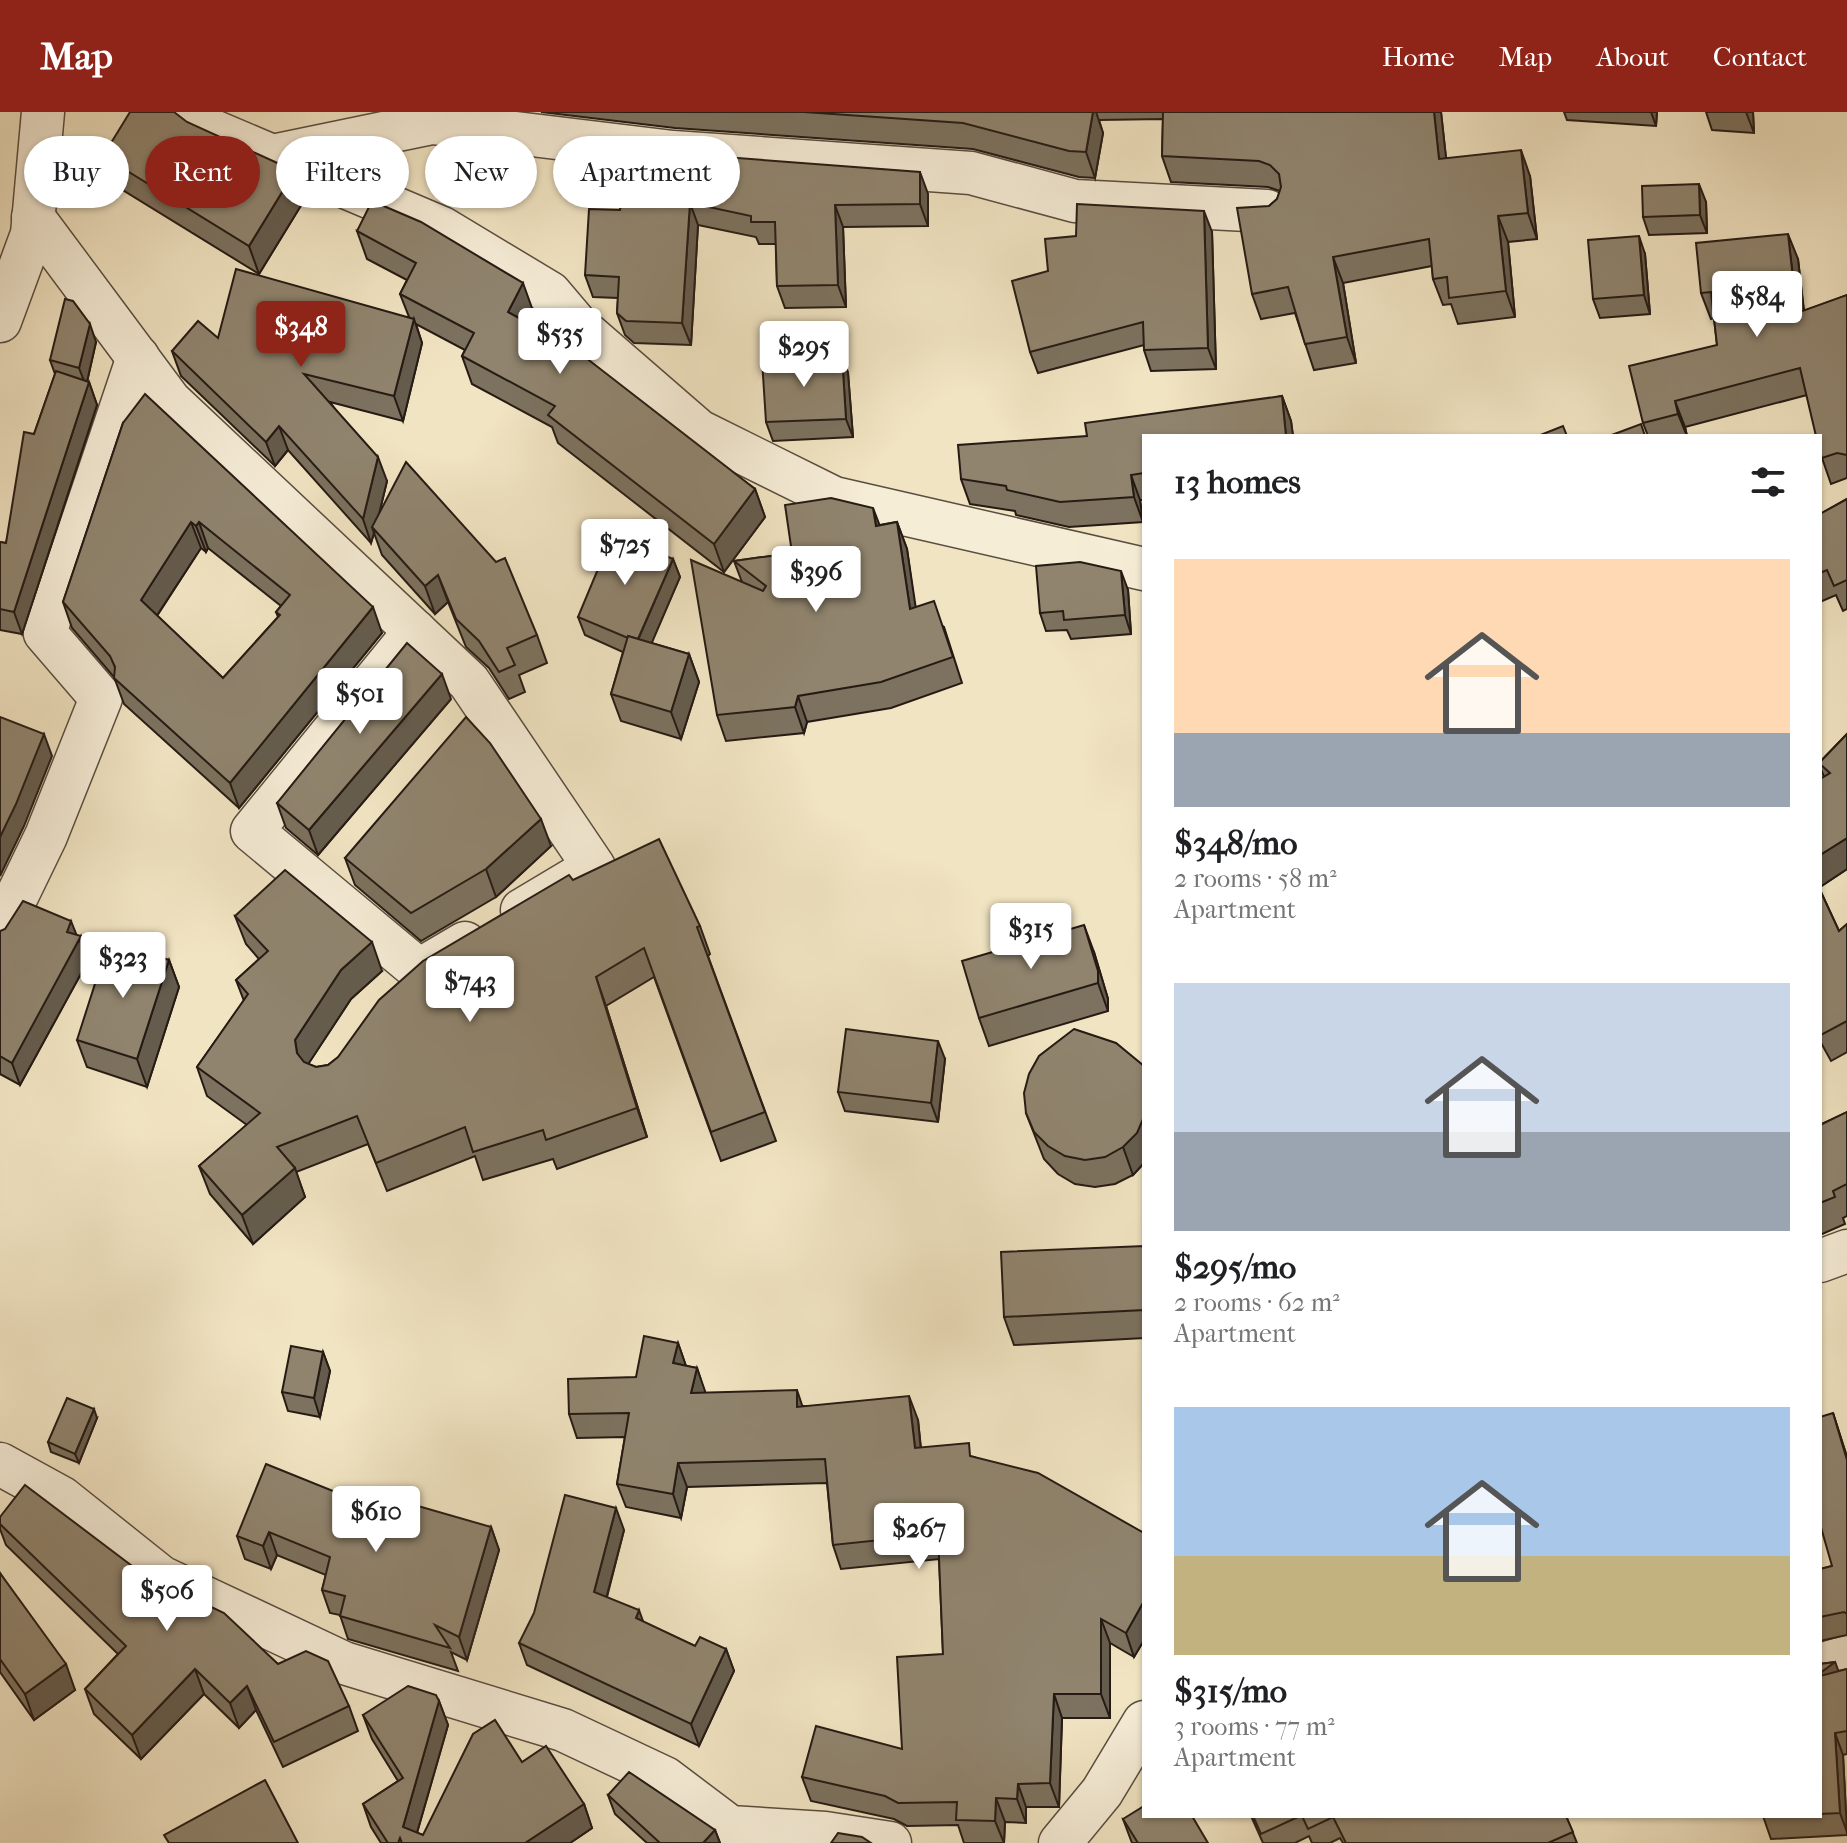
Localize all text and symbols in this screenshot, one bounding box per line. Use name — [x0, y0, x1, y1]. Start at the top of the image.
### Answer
text: Map — [40, 34, 113, 79]
text: Home — [1382, 40, 1455, 73]
text: Map — [1499, 40, 1552, 73]
text: About — [1596, 40, 1669, 73]
text: Contact — [1713, 40, 1807, 73]
chip: Buy — [24, 136, 129, 208]
chip: Rent — [145, 136, 260, 208]
chip: Filters — [276, 136, 409, 208]
chip: New — [425, 136, 537, 208]
chip: Apartment — [553, 136, 740, 208]
pin: $584 — [1710, 271, 1804, 339]
text: $584 — [1730, 281, 1784, 312]
pin: $348 — [254, 301, 348, 369]
pin: $535 — [513, 308, 607, 376]
text: $348 — [274, 311, 328, 342]
text: $535 — [536, 318, 584, 349]
pin: $295 — [757, 321, 851, 389]
text: $295 — [778, 331, 830, 362]
icon: filters — [1746, 460, 1790, 504]
text: 13 homes — [1174, 462, 1301, 502]
pin: $725 — [578, 519, 672, 587]
text: $725 — [599, 529, 651, 560]
pin: $396 — [769, 546, 863, 614]
text: $396 — [790, 556, 842, 587]
icon: home — [1410, 611, 1554, 755]
pin: $501 — [313, 668, 407, 736]
text: $501 — [336, 678, 384, 709]
text: $348/mo — [1174, 823, 1297, 863]
text: 2 rooms · 58 m² — [1174, 863, 1337, 894]
text: Apartment — [1174, 894, 1296, 925]
pin: $315 — [984, 903, 1078, 971]
text: $315 — [1008, 913, 1054, 944]
pin: $323 — [76, 932, 170, 1000]
text: $323 — [98, 942, 148, 973]
pin: $743 — [423, 956, 517, 1024]
text: $743 — [444, 966, 496, 997]
icon: home — [1410, 1035, 1554, 1179]
text: $295/mo — [1174, 1247, 1296, 1287]
text: 2 rooms · 62 m² — [1174, 1287, 1340, 1318]
text: Apartment — [1174, 1318, 1296, 1349]
icon: home — [1410, 1459, 1554, 1603]
pin: $610 — [329, 1486, 423, 1554]
text: $610 — [350, 1496, 402, 1527]
pin: $267 — [872, 1503, 966, 1571]
text: $267 — [892, 1513, 946, 1544]
pin: $506 — [120, 1565, 214, 1633]
text: $506 — [140, 1575, 194, 1606]
text: $315/mo — [1174, 1671, 1287, 1711]
text: 3 rooms · 77 m² — [1174, 1711, 1335, 1742]
text: Apartment — [1174, 1742, 1296, 1773]

